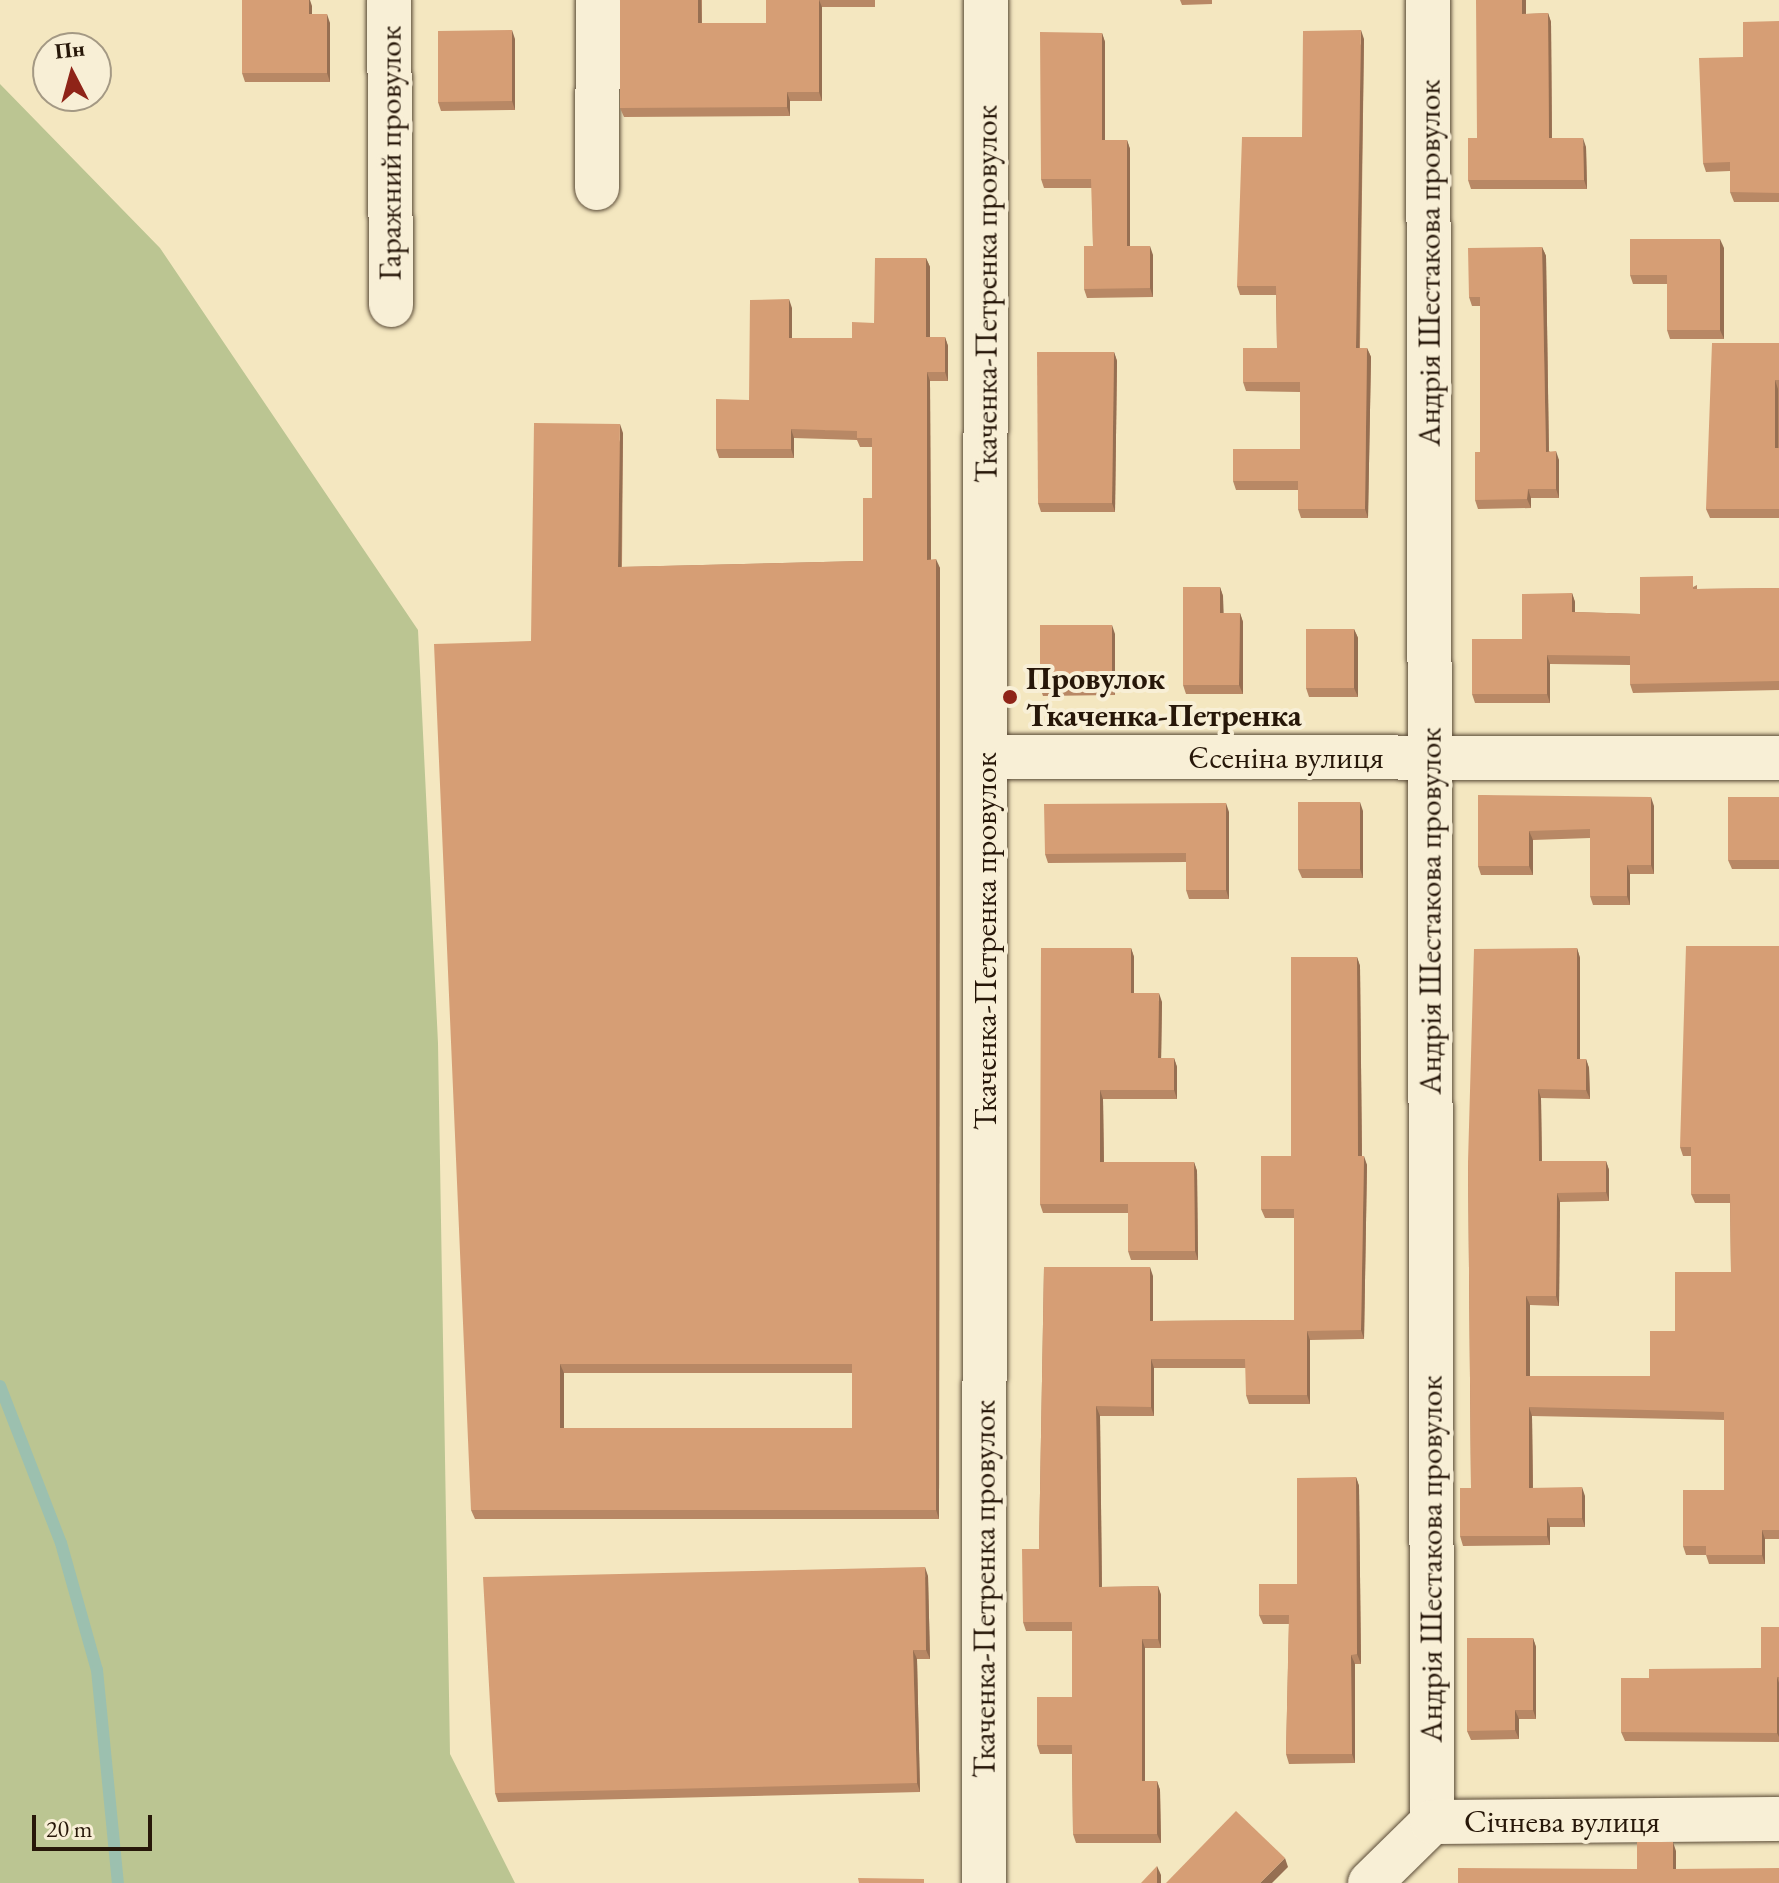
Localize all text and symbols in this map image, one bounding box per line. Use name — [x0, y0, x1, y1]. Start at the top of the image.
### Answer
street label: Гаражний провулок — [371, 26, 409, 280]
north arrow — [32, 32, 112, 112]
text: Пн — [53, 34, 86, 66]
street label: Андрія Шестакова провулок — [1410, 79, 1448, 447]
street label: Ткаченка-Петренка провулок — [967, 105, 1005, 483]
place label: Провулок Ткаченка-Петренка — [1026, 660, 1302, 735]
marker: Провулок Ткаченка-Петренка — [1001, 688, 1019, 706]
street label: Андрія Шестакова провулок — [1411, 727, 1449, 1095]
street label: Єсеніна вулиця — [1188, 738, 1384, 776]
street label: Ткаченка-Петренка провулок — [966, 752, 1004, 1130]
street label: Андрія Шестакова провулок — [1412, 1375, 1450, 1743]
street label: Ткаченка-Петренка провулок — [965, 1400, 1003, 1778]
scale bar — [36, 1799, 156, 1849]
street label: Січнева вулиця — [1464, 1802, 1660, 1840]
text: 20 m — [46, 1813, 93, 1844]

